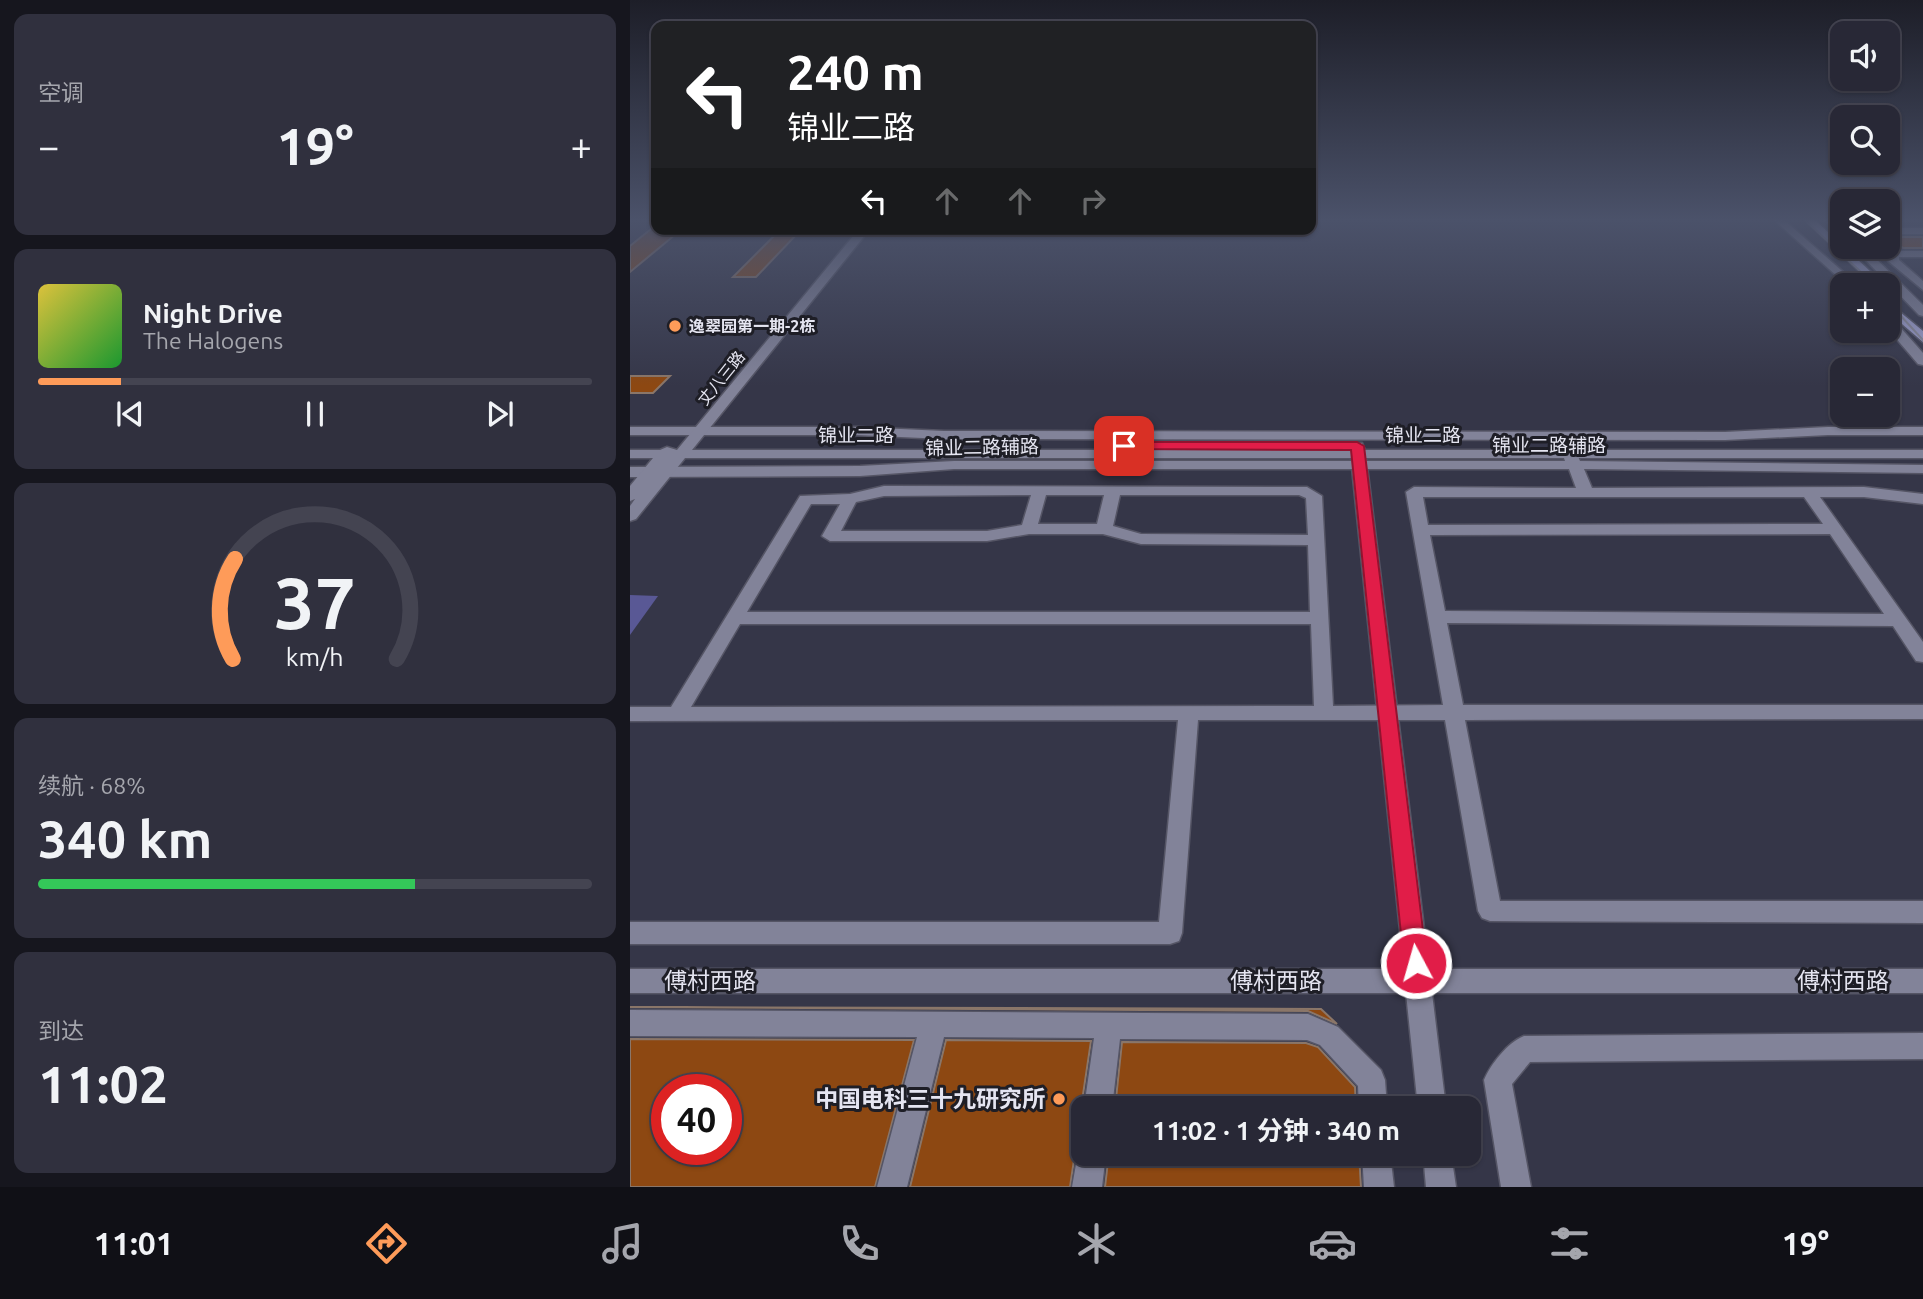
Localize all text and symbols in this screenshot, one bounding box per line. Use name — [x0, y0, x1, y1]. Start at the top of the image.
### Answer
map controls — [1830, 21, 1900, 427]
button: sound — [1830, 21, 1900, 91]
text: 240 m — [787, 44, 924, 99]
icon: left — [672, 49, 763, 140]
text: 空调 — [38, 80, 84, 105]
button: search — [1830, 105, 1900, 175]
text: 锦业二路 — [787, 109, 915, 145]
text: 19° — [276, 117, 354, 175]
text: − — [38, 125, 59, 167]
text: + — [571, 125, 592, 167]
icon: left — [855, 182, 893, 220]
icon: ahead — [928, 182, 966, 220]
icon: ahead — [1001, 182, 1039, 220]
icon: right — [1074, 182, 1112, 220]
button: layers — [1830, 189, 1900, 259]
button: + — [1830, 273, 1900, 343]
text: Night Drive — [143, 299, 283, 328]
place label: 逸翠园第一期-2栋 — [689, 317, 815, 335]
marker: 逸翠园第一期-2栋 — [667, 318, 683, 334]
text: The Halogens — [143, 328, 283, 353]
street label: 丈八三路 — [694, 347, 748, 409]
button: − — [1830, 357, 1900, 427]
icon: previous — [111, 395, 149, 433]
icon: pause — [296, 395, 334, 433]
icon: next — [481, 395, 519, 433]
pin — [1094, 416, 1154, 476]
street label: 锦业二路 — [818, 424, 894, 446]
street label: 锦业二路 — [1385, 424, 1461, 446]
icon: arrive — [1105, 427, 1143, 465]
street label: 锦业二路辅路 — [1492, 434, 1606, 456]
street label: 锦业二路辅路 — [925, 435, 1039, 459]
text: 37 — [274, 562, 356, 644]
text: km/h — [286, 643, 344, 671]
text: 续航 · 68% — [38, 773, 145, 798]
text: 340 km — [38, 810, 212, 868]
position arrow — [1379, 926, 1453, 1000]
street label: 傅村西路 — [664, 968, 756, 993]
street label: 傅村西路 — [1230, 968, 1322, 993]
street label: 傅村西路 — [1797, 968, 1889, 993]
text: 到达 — [38, 1018, 84, 1043]
text: 11:02 — [38, 1055, 168, 1113]
speed limit sign: 40 — [651, 1074, 742, 1165]
place label: 中国电科三十九研究所 — [815, 1086, 1045, 1111]
marker: 中国电科三十九研究所 — [1051, 1091, 1067, 1107]
text: 11:02 · 1 分钟 · 340 m — [1152, 1116, 1400, 1145]
icon: directions — [362, 1219, 411, 1268]
icon: music — [598, 1219, 647, 1268]
icon: phone — [835, 1219, 884, 1268]
icon: climate — [1072, 1219, 1121, 1268]
icon: car — [1308, 1219, 1357, 1268]
icon: filters — [1545, 1219, 1594, 1268]
text: 11:01 — [94, 1225, 174, 1261]
text: 19° — [1782, 1225, 1829, 1261]

